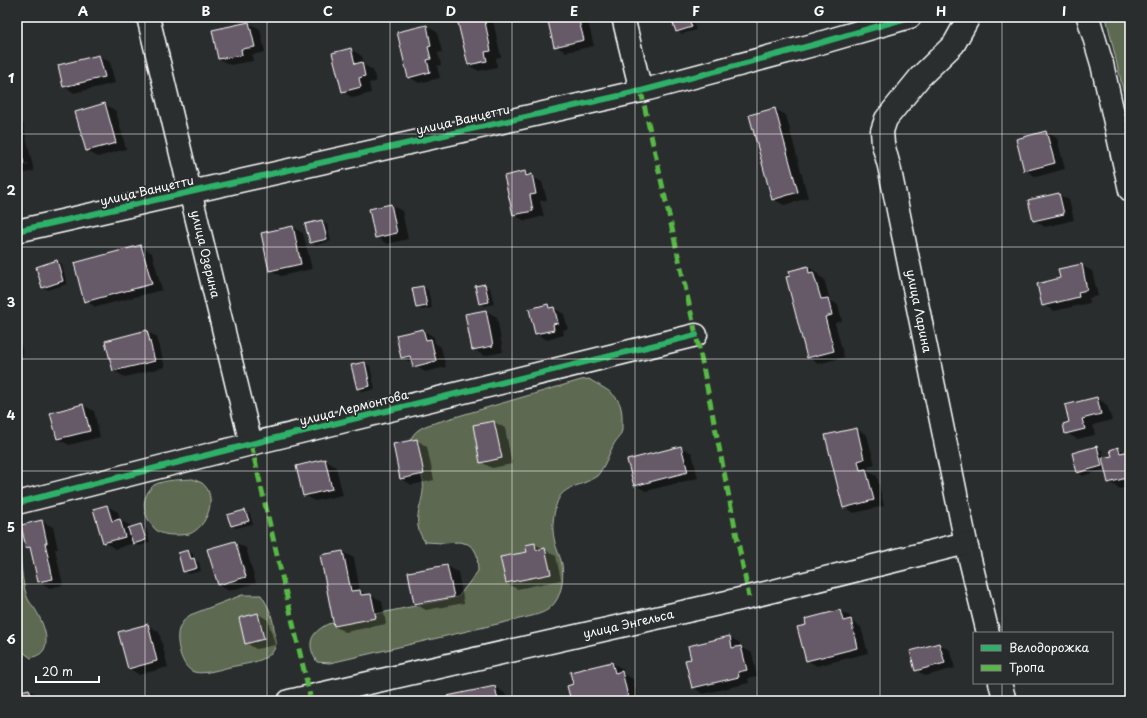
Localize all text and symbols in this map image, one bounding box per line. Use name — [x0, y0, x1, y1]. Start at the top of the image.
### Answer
text: A — [78, 1, 88, 20]
text: B — [202, 1, 211, 20]
text: C — [323, 1, 333, 20]
text: D — [446, 1, 456, 20]
text: E — [570, 1, 578, 20]
text: F — [692, 1, 700, 20]
text: G — [814, 1, 824, 20]
text: H — [936, 1, 946, 20]
text: I — [1062, 1, 1066, 20]
text: 1 — [8, 68, 14, 87]
street label: улица Ванцетти — [414, 99, 511, 139]
street label: улица Ванцетти — [98, 170, 195, 210]
text: 2 — [6, 180, 16, 199]
street label: улица Озерина — [187, 208, 226, 300]
street label: улица Ларина — [902, 268, 937, 355]
text: 3 — [7, 292, 16, 311]
street label: улица Лермонтова — [297, 385, 411, 429]
text: 4 — [7, 405, 16, 424]
text: 5 — [7, 517, 15, 536]
street label: улица Энгельса — [581, 604, 676, 642]
text: 6 — [6, 629, 16, 648]
legend — [973, 632, 1113, 684]
text: Велодорожка — [1009, 638, 1089, 656]
scale bar — [36, 658, 99, 684]
text: Тропа — [1009, 658, 1045, 676]
text: 20 m — [42, 662, 73, 680]

